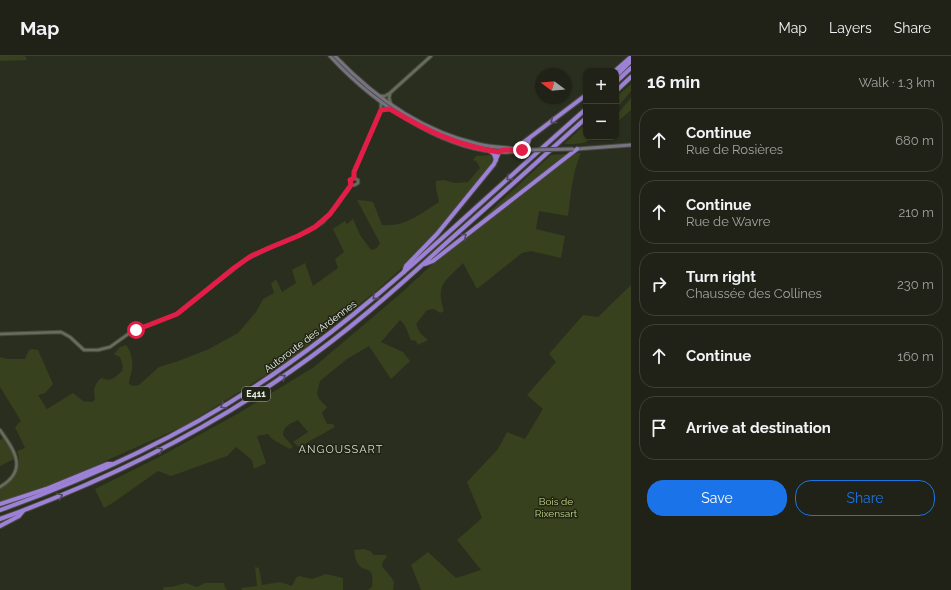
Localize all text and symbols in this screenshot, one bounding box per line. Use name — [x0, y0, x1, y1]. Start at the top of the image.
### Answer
text: Map — [20, 17, 59, 39]
text: Map — [779, 20, 807, 36]
text: Layers — [829, 20, 872, 36]
text: Share — [894, 20, 931, 36]
north arrow — [535, 68, 571, 104]
map controls — [583, 68, 619, 140]
button: + — [583, 68, 619, 104]
text: 16 min — [647, 72, 700, 92]
text: Walk · 1.3 km — [858, 75, 935, 90]
button: − — [583, 104, 619, 140]
one-way arrow — [550, 116, 557, 123]
text: Continue — [686, 124, 751, 142]
icon: ahead — [648, 129, 670, 151]
text: 680 m — [895, 133, 934, 148]
route end — [513, 141, 531, 159]
text: Rue de Rosières — [686, 142, 783, 157]
one-way arrow — [507, 173, 514, 180]
text: Continue — [686, 196, 751, 214]
icon: ahead — [648, 201, 670, 223]
text: 210 m — [898, 205, 934, 220]
text: Rue de Wavre — [686, 214, 770, 229]
one-way arrow — [460, 234, 467, 241]
text: Turn right — [686, 268, 756, 286]
icon: right — [648, 273, 670, 295]
text: 230 m — [897, 277, 934, 292]
text: Chaussée des Collines — [686, 286, 822, 301]
one-way arrow — [373, 293, 380, 300]
street label: Autoroute des Ardennes — [262, 298, 359, 375]
route start — [127, 321, 145, 339]
icon: ahead — [648, 345, 670, 367]
text: Continue — [686, 347, 751, 365]
text: 160 m — [897, 349, 934, 364]
one-way arrow — [279, 374, 286, 381]
road number: E411 — [242, 387, 270, 401]
one-way arrow — [220, 402, 227, 409]
icon: arrive — [648, 417, 670, 439]
text: Arrive at destination — [686, 419, 831, 437]
district label: ANGOUSSART — [299, 443, 383, 456]
one-way arrow — [155, 448, 163, 455]
button: Save — [647, 480, 787, 516]
button: Share — [795, 480, 935, 516]
one-way arrow — [55, 493, 63, 501]
park label: Bois de Rixensart — [535, 496, 578, 519]

